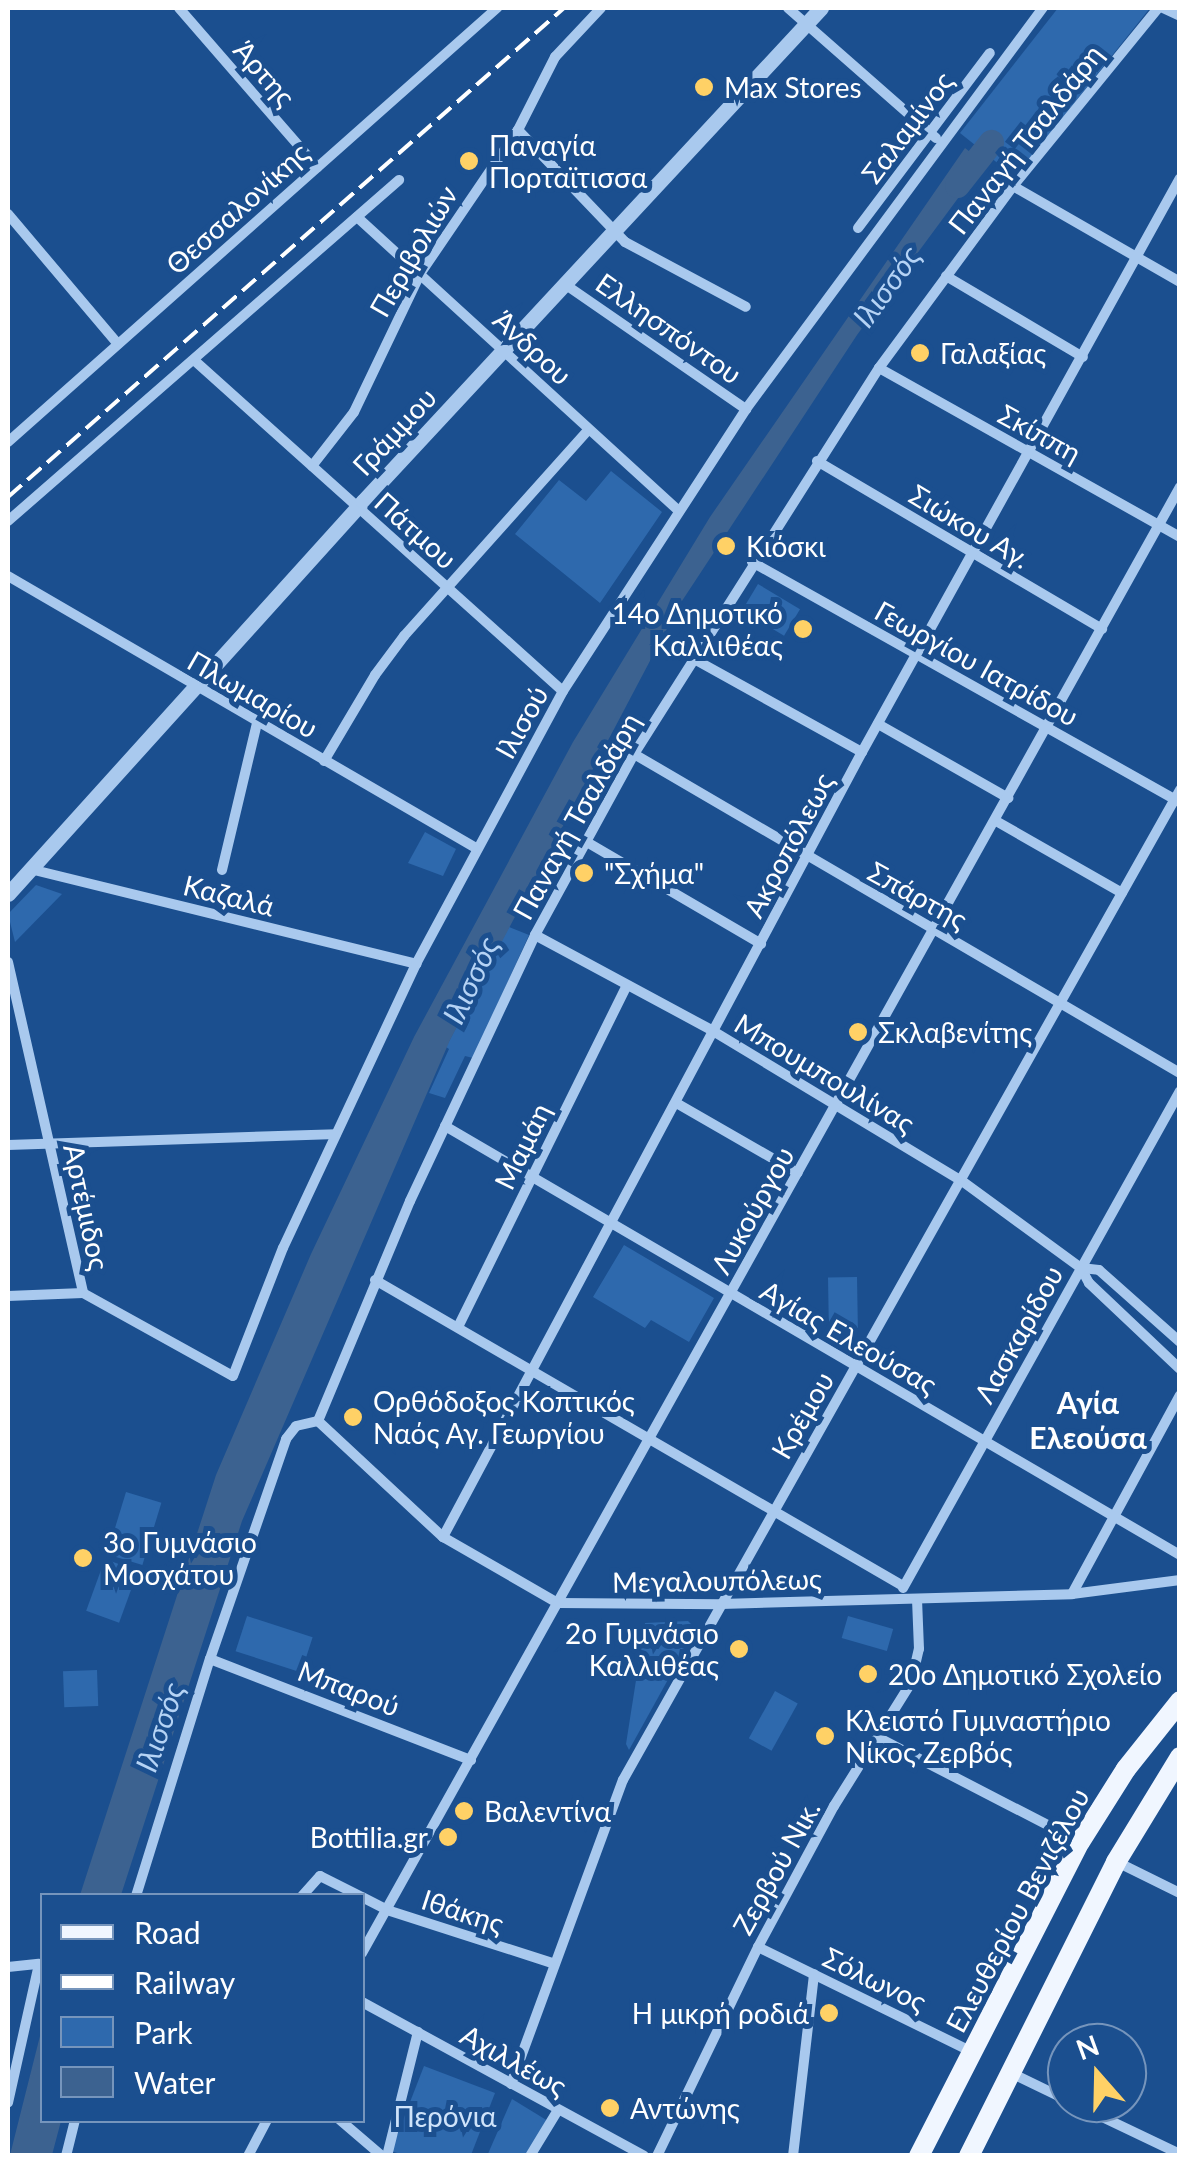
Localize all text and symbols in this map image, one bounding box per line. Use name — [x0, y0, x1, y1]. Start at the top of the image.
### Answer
street label: Άρτης — [227, 33, 303, 113]
street label: Παναγή Τσαλδάρη — [940, 37, 1110, 241]
street label: Σαλαμίνος — [854, 65, 960, 189]
place label: Max Stores — [724, 70, 862, 104]
marker: Max Stores — [693, 76, 715, 98]
place label: Παναγία Πορταϊτισσα — [489, 128, 647, 194]
street label: Θεσσαλονίκης — [159, 135, 315, 281]
marker: Παναγία Πορταϊτισσα — [458, 150, 480, 172]
street label: Περιβολιών — [362, 179, 464, 323]
water label: Ιλισσός — [844, 238, 928, 334]
street label: Ελλησπόντου — [590, 266, 748, 390]
street label: Άνδρου — [487, 303, 579, 391]
place label: Γαλαξίας — [940, 336, 1046, 370]
marker: Γαλαξίας — [909, 342, 931, 364]
street label: Γράμμου — [345, 380, 443, 482]
street label: Σκίππη — [993, 397, 1087, 469]
street label: Σιώκου Αγ. — [903, 477, 1037, 575]
street label: Πάτμου — [368, 485, 464, 575]
place label: Κιόσκι — [746, 529, 826, 563]
marker: Κιόσκι — [715, 535, 737, 557]
street label: Γεωργίου Ιατρίδου — [869, 593, 1085, 733]
place label: 14ο Δημοτικό Καλλιθέας — [611, 596, 783, 662]
marker: 14ο Δημοτικό Καλλιθέας — [792, 618, 814, 640]
street label: Πλωμαρίου — [182, 643, 324, 745]
street label: Ιλισού — [487, 680, 555, 764]
street label: Παναγή Τσαλδάρη — [505, 706, 647, 926]
street label: Ακροπόλεως — [736, 767, 840, 923]
street label: Σπάρτης — [863, 854, 973, 936]
place label: "Σχήμα" — [604, 856, 704, 890]
marker: "Σχήμα" — [573, 862, 595, 884]
street label: Καζαλά — [180, 868, 278, 922]
water label: Ιλισσός — [434, 931, 506, 1029]
street label: Μπουμπουλίνας — [729, 1006, 921, 1140]
place label: Σκλαβενίτης — [878, 1015, 1032, 1049]
marker: Σκλαβενίτης — [847, 1021, 869, 1043]
street label: Μαμάη — [487, 1097, 557, 1195]
street label: Αρτέμιδος — [57, 1141, 117, 1273]
street label: Λυκούργου — [703, 1141, 801, 1279]
street label: Λασκαρίδου — [966, 1259, 1070, 1409]
street label: Αγίας Ελεούσας — [755, 1273, 943, 1401]
street label: Κρέμου — [764, 1365, 840, 1465]
place label: Ορθόδοξος Κοπτικός Ναός Αγ. Γεωργίου — [373, 1384, 635, 1450]
district label: Αγία Ελεούσα — [1029, 1384, 1147, 1454]
marker: Ορθόδοξος Κοπτικός Ναός Αγ. Γεωργίου — [342, 1406, 364, 1428]
place label: 3o Γυμνάσιο Μοσχάτου — [103, 1525, 257, 1591]
marker: 3o Γυμνάσιο Μοσχάτου — [72, 1547, 94, 1569]
street label: Μεγαλουπόλεως — [612, 1561, 822, 1599]
place label: 2ο Γυμνάσιο Καλλιθέας — [565, 1616, 719, 1682]
marker: 2ο Γυμνάσιο Καλλιθέας — [728, 1638, 750, 1660]
street label: Μπαρού — [293, 1653, 405, 1723]
place label: 20ο Δημοτικό Σχολείο — [888, 1657, 1163, 1691]
marker: 20ο Δημοτικό Σχολείο — [857, 1663, 879, 1685]
water label: Ιλισσός — [127, 1678, 191, 1776]
place label: Κλειστό Γυμναστήριο Νίκος Ζερβός — [845, 1703, 1111, 1769]
marker: Κλειστό Γυμναστήριο Νίκος Ζερβός — [814, 1725, 836, 1747]
street label: Ελευθερίου Βενιζέλου — [938, 1782, 1096, 2038]
place label: Βαλεντίνα — [484, 1794, 611, 1828]
street label: Ζερβού Νικ. — [725, 1794, 827, 1940]
marker: Βαλεντίνα — [453, 1800, 475, 1822]
place label: Bottilia.gr — [310, 1820, 428, 1854]
marker: Bottilia.gr — [437, 1826, 459, 1848]
street label: Ιθάκης — [418, 1882, 508, 1940]
legend — [40, 1893, 365, 2123]
text: Road — [134, 1914, 201, 1950]
street label: Σόλωνος — [818, 1940, 932, 2018]
text: Railway — [134, 1964, 235, 2000]
place label: Η μικρή ροδιά — [632, 1996, 809, 2030]
marker: Η μικρή ροδιά — [818, 2002, 840, 2024]
text: Park — [134, 2014, 193, 2050]
street label: Αχιλλέως — [455, 2017, 573, 2103]
north arrow — [1047, 2023, 1147, 2123]
text: N — [1071, 2027, 1103, 2066]
text: Water — [134, 2064, 216, 2100]
place label: Αντώνης — [630, 2091, 740, 2125]
marker: Αντώνης — [599, 2097, 621, 2119]
park label: Περόνια — [393, 2099, 497, 2133]

